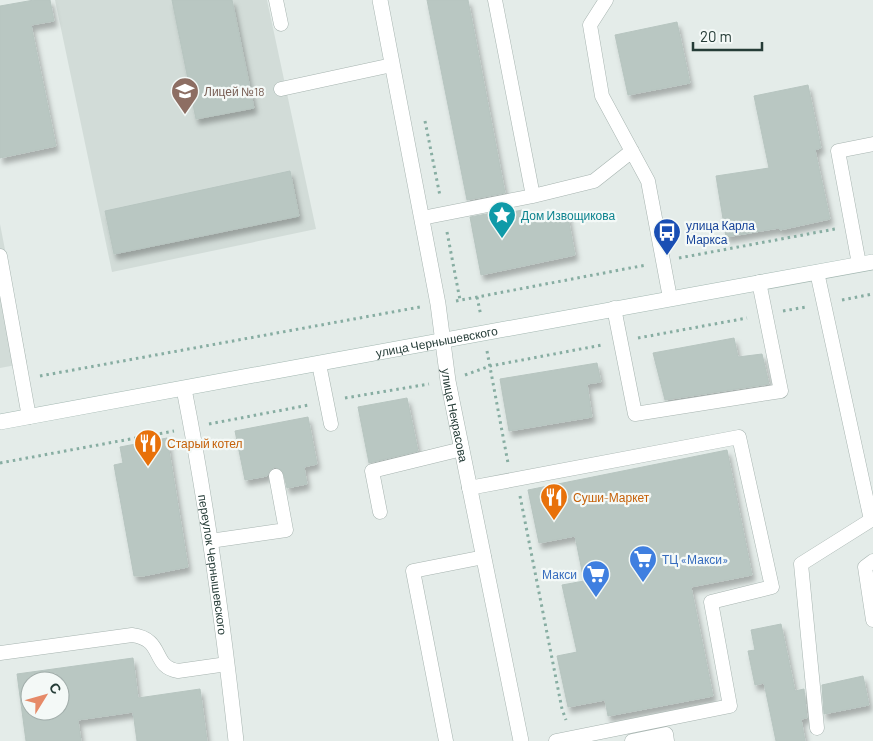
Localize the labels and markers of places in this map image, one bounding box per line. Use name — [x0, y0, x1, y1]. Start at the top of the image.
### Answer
school or university icon: Лицей №18 — [170, 76, 200, 115]
place label: Лицей №18 — [204, 84, 264, 99]
place icon: Дом Извощикова — [487, 200, 517, 239]
place label: Дом Извощикова — [521, 208, 616, 223]
bus stop icon: улица Карла Маркса — [652, 217, 682, 256]
place label: улица Карла Маркса — [686, 218, 755, 247]
restaurant icon: Старый котел — [133, 428, 163, 467]
place label: Старый котел — [167, 436, 243, 451]
restaurant icon: Суши-Маркет — [539, 482, 569, 521]
place label: Суши-Маркет — [573, 490, 650, 505]
supermarket icon: ТЦ «Макси» — [628, 544, 658, 583]
place label: ТЦ «Макси» — [662, 552, 728, 567]
supermarket icon: Макси — [581, 559, 611, 598]
place label: Макси — [542, 567, 577, 581]

